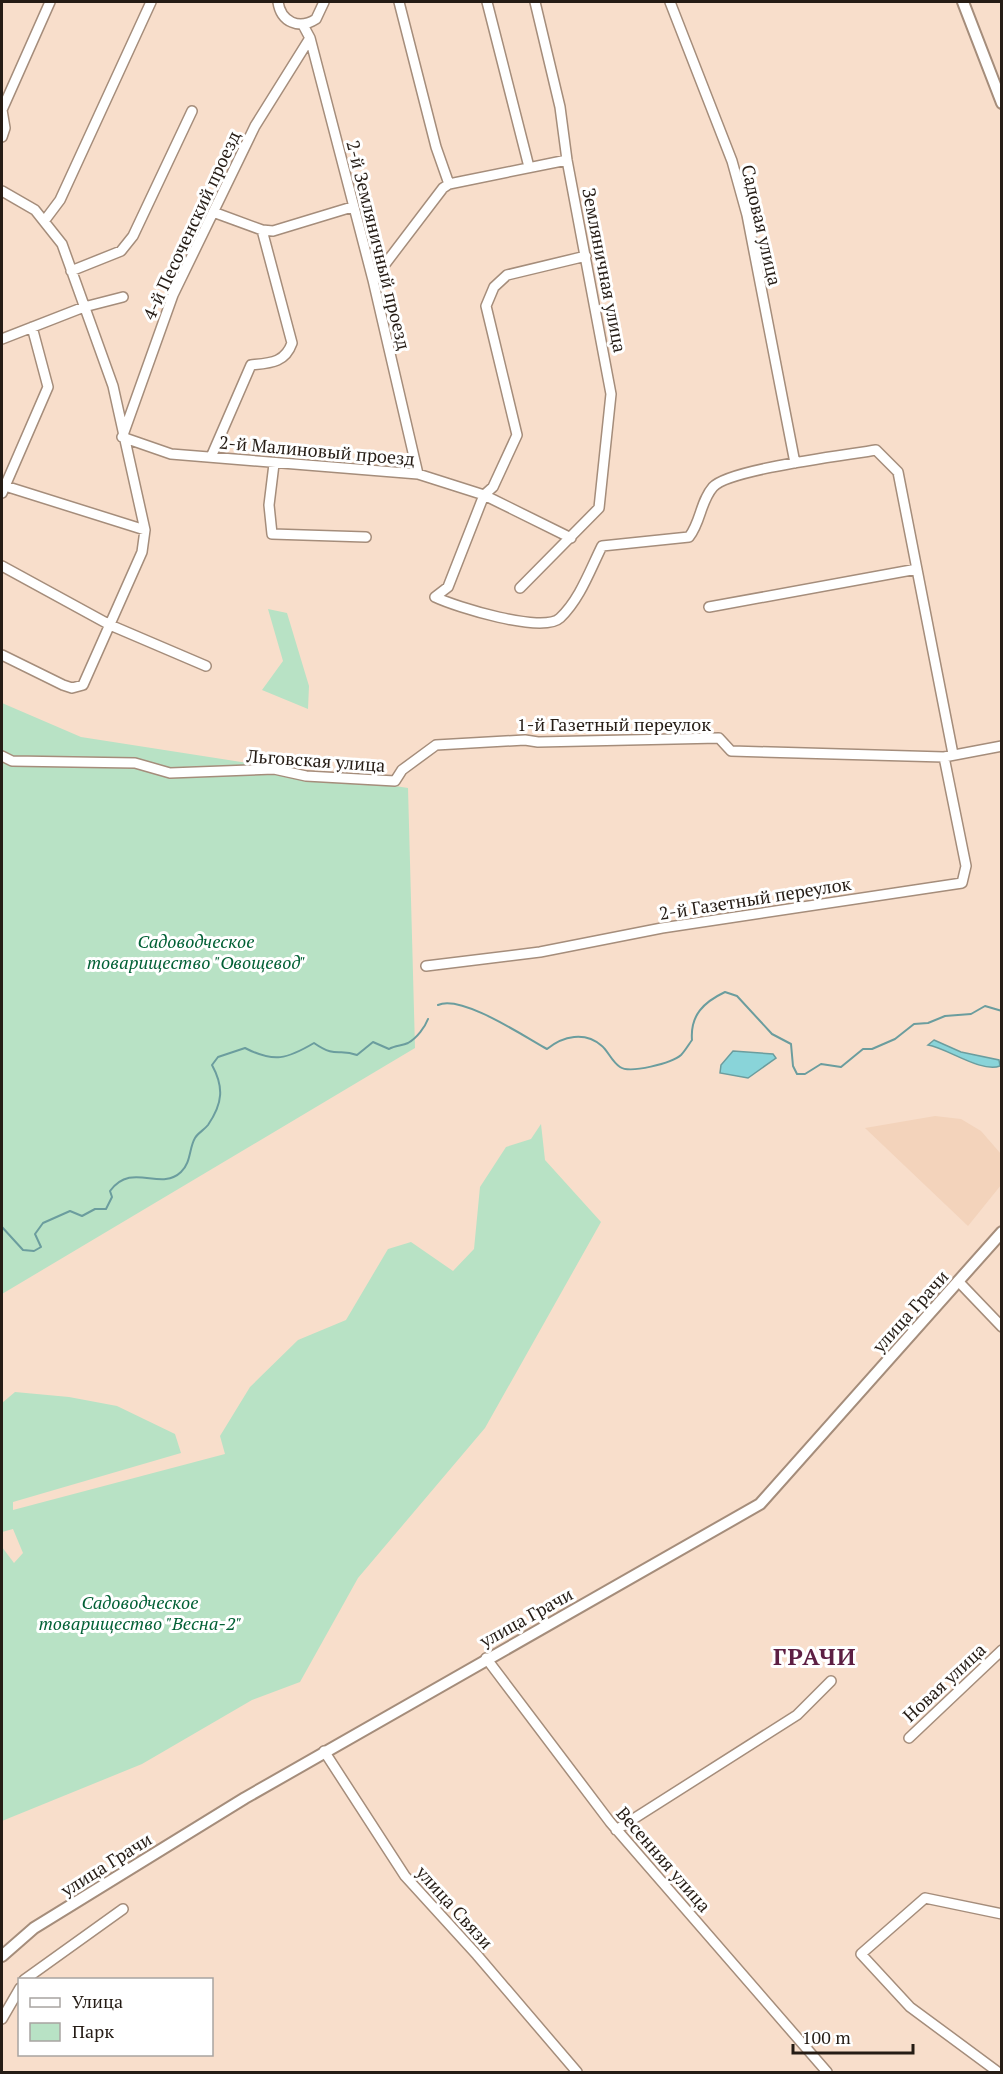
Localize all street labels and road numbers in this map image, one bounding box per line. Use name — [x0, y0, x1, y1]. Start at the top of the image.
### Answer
street label: 4-й Песоченский проезд — [137, 127, 245, 323]
street label: 2-й Земляничный проезд — [341, 138, 417, 352]
street label: Садовая улица — [736, 162, 788, 288]
street label: Земляничная улица — [577, 186, 633, 354]
street label: 2-й Малиновый проезд — [218, 429, 416, 471]
street label: 1-й Газетный переулок — [517, 712, 711, 736]
street label: Льговская улица — [245, 743, 386, 777]
street label: 2-й Газетный переулок — [657, 871, 853, 925]
street label: улица Грачи — [866, 1265, 953, 1358]
street label: улица Грачи — [474, 1582, 577, 1653]
street label: Новая улица — [897, 1637, 991, 1727]
street label: Весенняя улица — [612, 1801, 716, 1917]
street label: улица Грачи — [55, 1827, 156, 1902]
street label: улица Связи — [411, 1860, 499, 1954]

